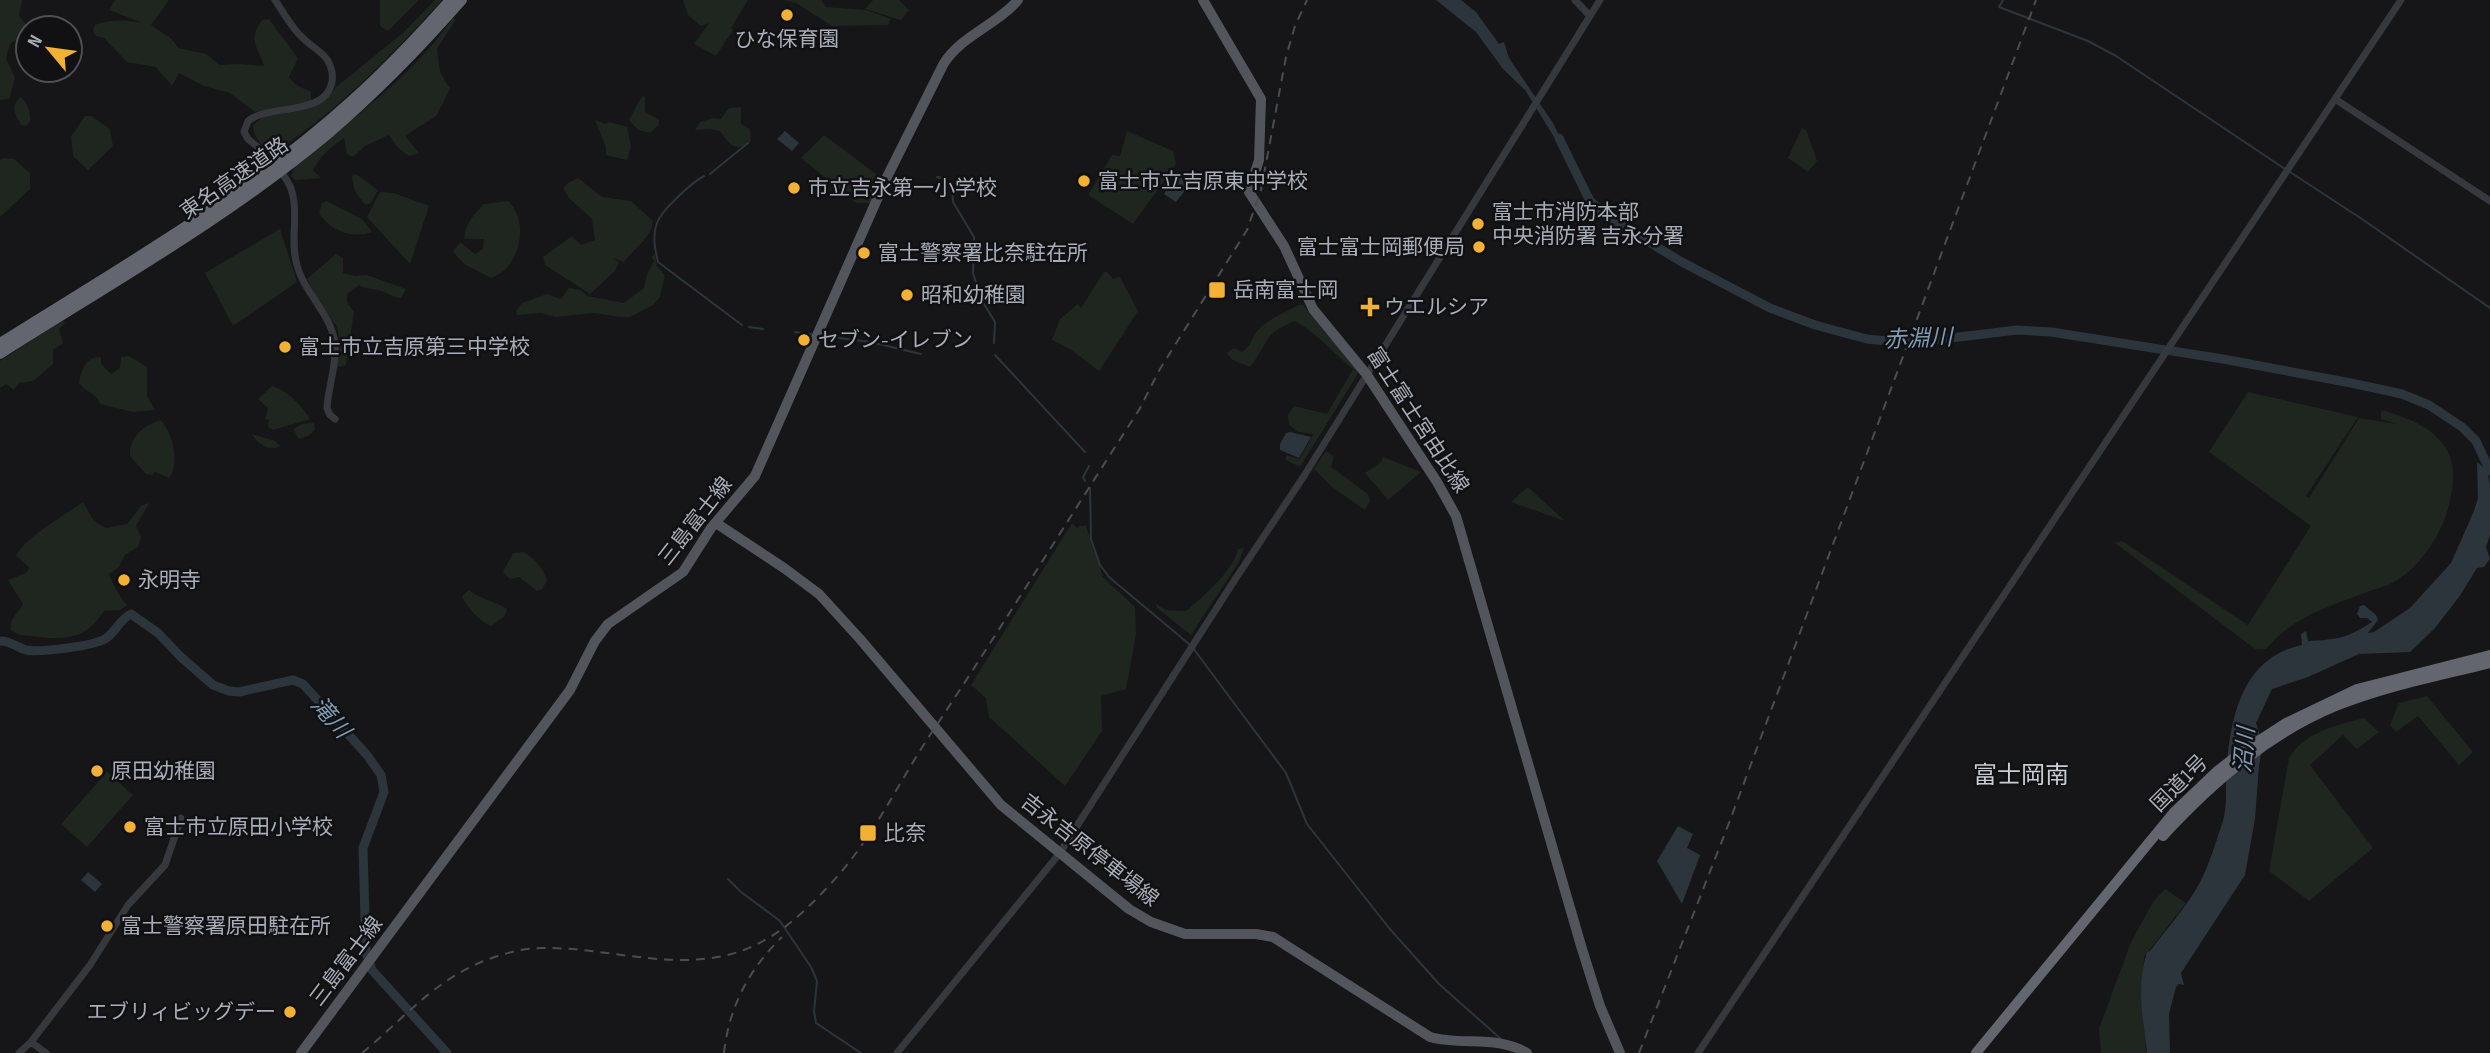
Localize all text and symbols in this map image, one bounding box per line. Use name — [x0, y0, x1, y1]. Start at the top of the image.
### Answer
marker: ひな保育園 — [779, 7, 795, 23]
north arrow — [14, 14, 84, 84]
place label: ひな保育園 — [735, 27, 840, 52]
text: N — [23, 31, 48, 52]
street label: 東名高速道路 — [176, 132, 293, 225]
place label: 富士市立吉原東中学校 — [1098, 169, 1308, 194]
marker: 富士市立吉原東中学校 — [1076, 173, 1092, 189]
place label: 市立吉永第一小学校 — [808, 176, 997, 201]
marker: 市立吉永第一小学校 — [786, 180, 802, 196]
place label: 富士市消防本部 中央消防署 吉永分署 — [1492, 200, 1684, 249]
marker: 富士市消防本部 中央消防署 吉永分署 — [1470, 216, 1486, 232]
place label: 富士富士岡郵便局 — [1297, 235, 1465, 260]
marker: 富士富士岡郵便局 — [1471, 239, 1487, 255]
place label: 富士警察署比奈駐在所 — [878, 241, 1088, 266]
marker: 富士警察署比奈駐在所 — [856, 245, 872, 261]
place label: 岳南富士岡 — [1233, 278, 1338, 303]
marker: 岳南富士岡 — [1207, 280, 1227, 300]
place label: 昭和幼稚園 — [921, 283, 1026, 308]
marker: 昭和幼稚園 — [899, 287, 915, 303]
place label: ウエルシア — [1384, 295, 1489, 320]
marker: ウエルシア — [1362, 299, 1378, 315]
water label: 赤淵川 — [1883, 324, 1956, 354]
place label: セブン-イレブン — [818, 328, 973, 353]
marker: セブン-イレブン — [796, 332, 812, 348]
place label: 富士市立吉原第三中学校 — [299, 335, 530, 360]
marker: 富士市立吉原第三中学校 — [277, 339, 293, 355]
street label: 富士富士宮由比線 — [1361, 343, 1474, 498]
street label: 三島富士線 — [653, 472, 738, 570]
place label: 永明寺 — [138, 568, 201, 593]
marker: 永明寺 — [116, 572, 132, 588]
water label: 滝川 — [305, 691, 358, 746]
water label: 沼川 — [2229, 723, 2261, 774]
street label: 国道1号 — [2146, 750, 2213, 817]
place label: 原田幼稚園 — [111, 759, 216, 784]
district label: 富士岡南 — [1973, 761, 2069, 790]
marker: 原田幼稚園 — [89, 763, 105, 779]
street label: 吉永吉原停車場線 — [1016, 789, 1164, 912]
place label: 富士市立原田小学校 — [144, 815, 333, 840]
marker: 富士市立原田小学校 — [122, 819, 138, 835]
place label: 比奈 — [884, 821, 926, 846]
marker: 比奈 — [858, 823, 878, 843]
street label: 三島富士線 — [305, 912, 388, 1011]
place label: 富士警察署原田駐在所 — [121, 914, 331, 939]
marker: 富士警察署原田駐在所 — [99, 918, 115, 934]
place label: エブリィビッグデー — [87, 1000, 276, 1025]
marker: エブリィビッグデー — [282, 1004, 298, 1020]

